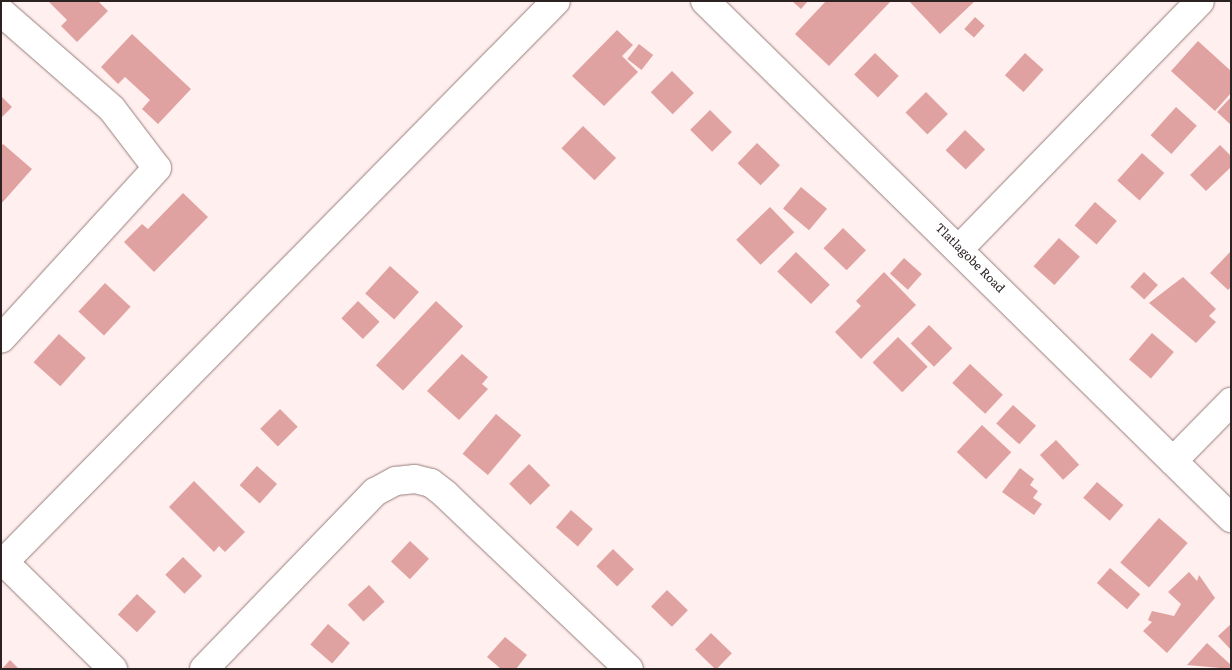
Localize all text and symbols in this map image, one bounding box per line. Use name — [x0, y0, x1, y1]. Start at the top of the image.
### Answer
street label: Tlatlagobe Road — [932, 220, 1008, 296]

